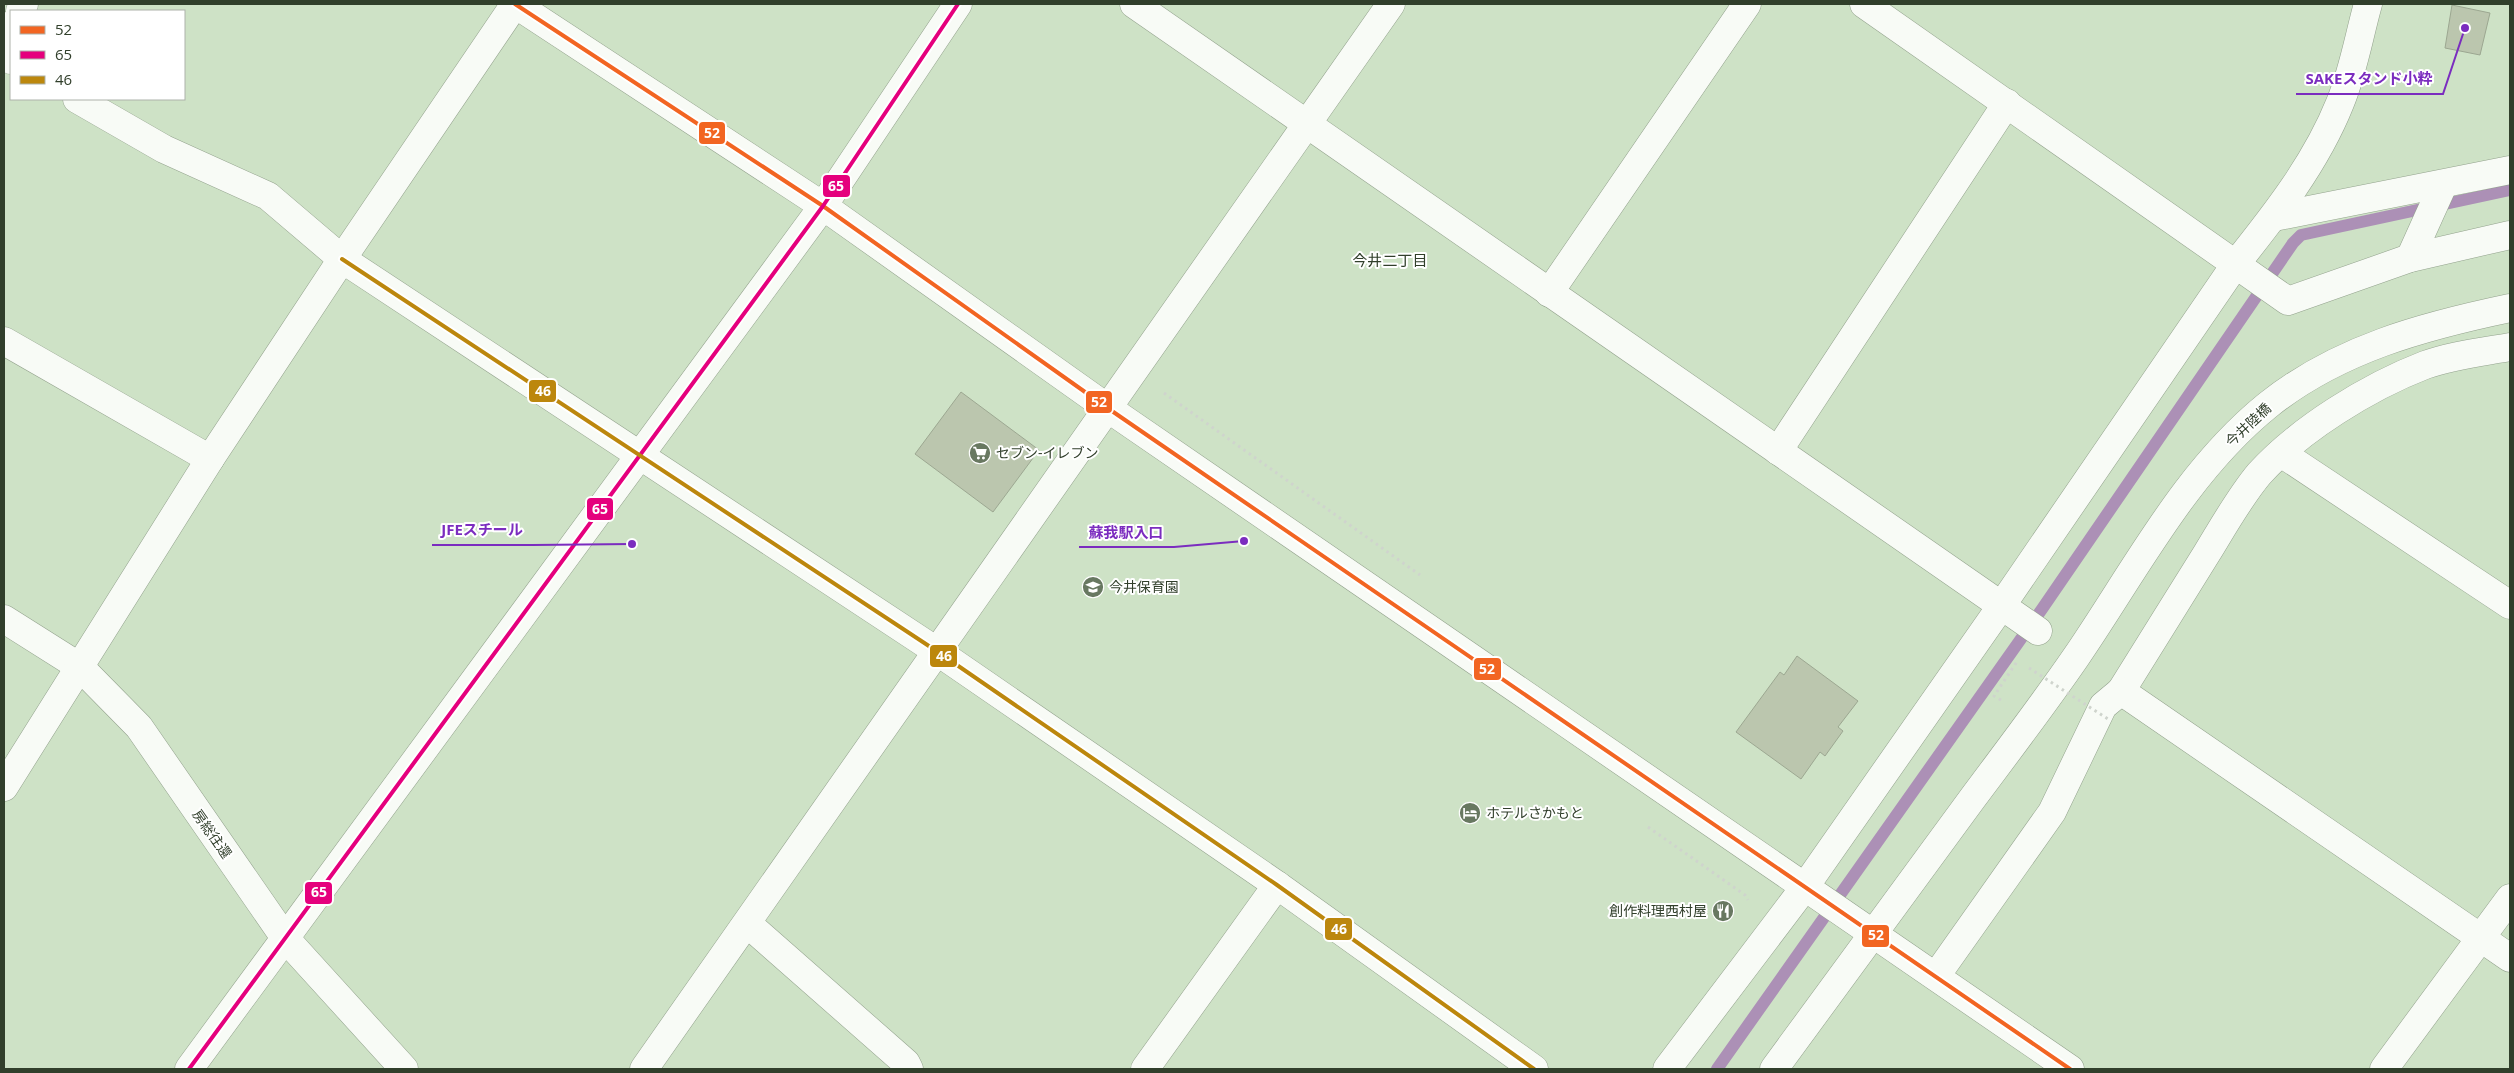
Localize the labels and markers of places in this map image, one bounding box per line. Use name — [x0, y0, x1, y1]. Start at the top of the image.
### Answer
callout: SAKEスタンド小粋 — [2296, 64, 2443, 94]
supermarket icon: セブン-イレブン — [968, 441, 992, 465]
place label: セブン-イレブン — [996, 443, 1099, 462]
callout: JFEスチール — [432, 515, 533, 545]
callout: 蘇我駅入口 — [1079, 517, 1174, 547]
school or university icon: 今井保育園 — [1081, 575, 1105, 599]
place label: 今井保育園 — [1109, 577, 1179, 596]
hotel icon: ホテルさかもと — [1458, 801, 1482, 825]
place label: ホテルさかもと — [1486, 803, 1584, 822]
restaurant icon: 創作料理西村屋 — [1711, 899, 1735, 923]
place label: 創作料理西村屋 — [1609, 901, 1707, 920]

